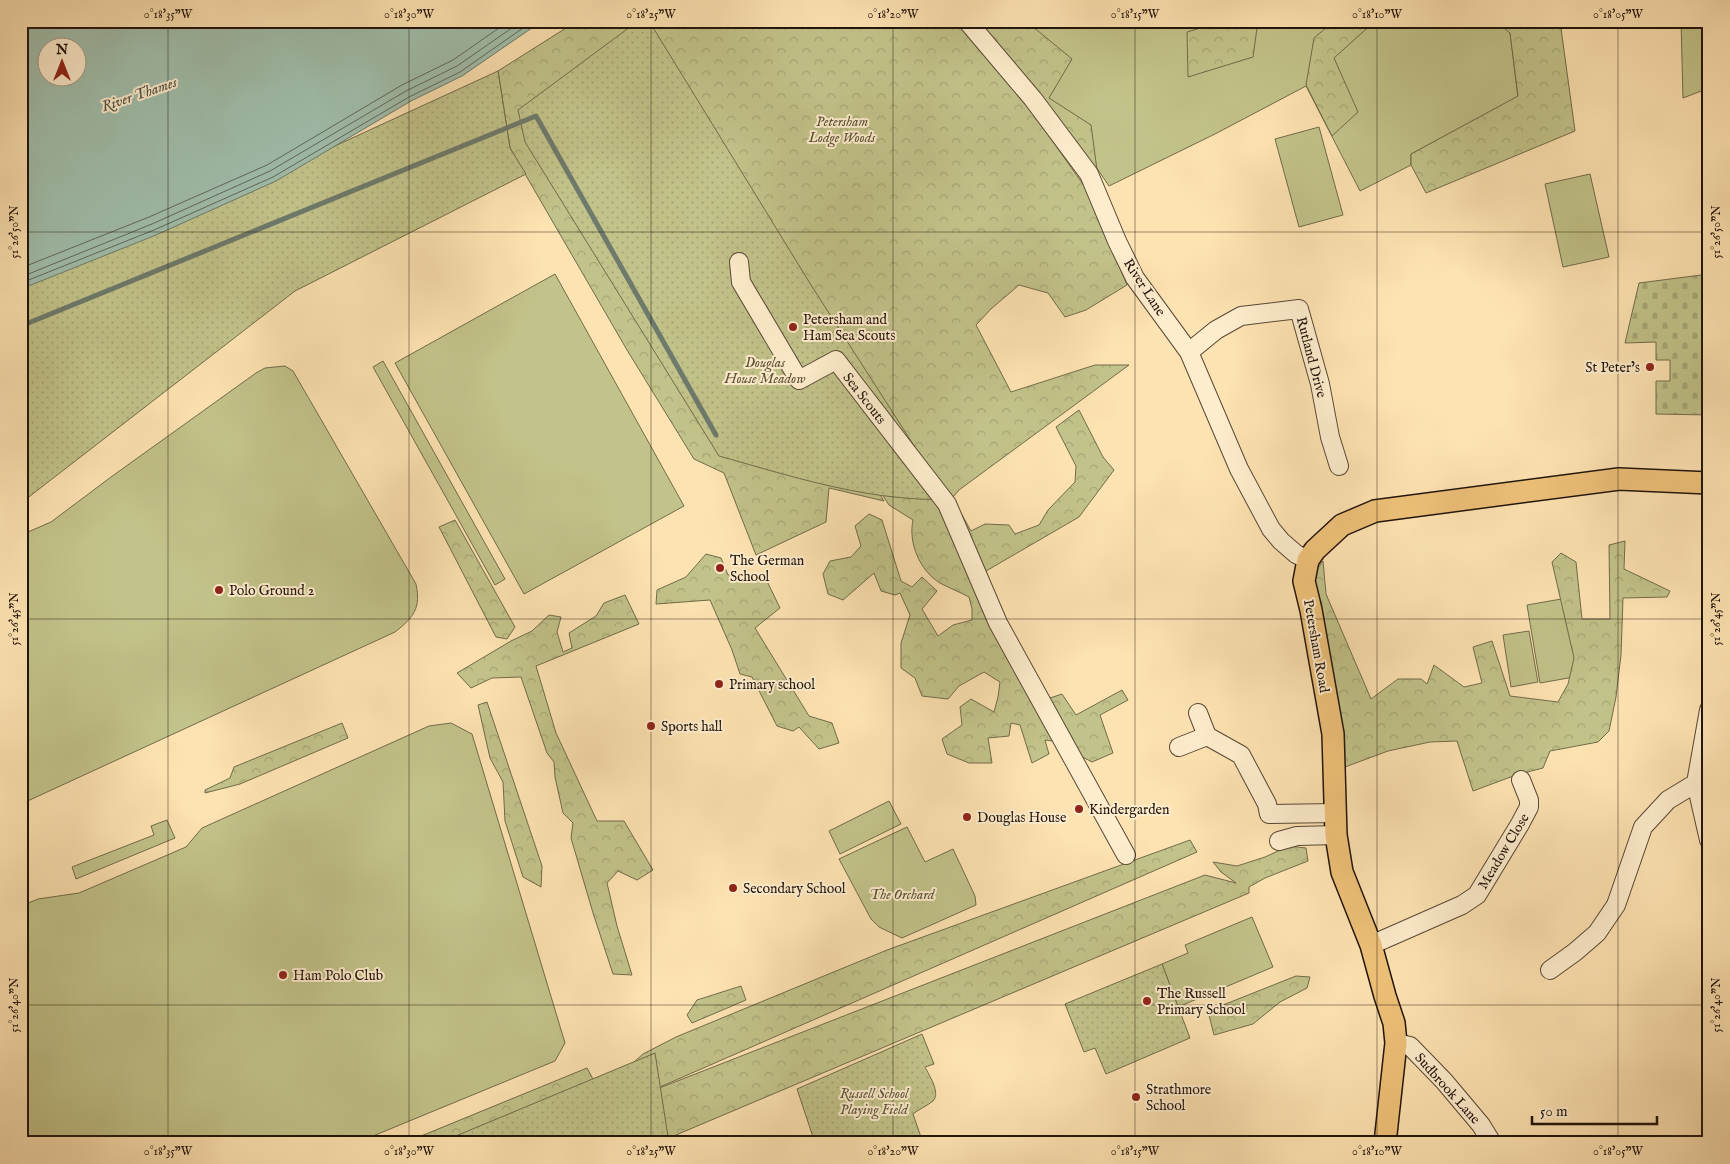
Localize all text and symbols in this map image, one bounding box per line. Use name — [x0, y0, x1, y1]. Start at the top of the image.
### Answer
text: 0°18'35"W — [144, 7, 193, 22]
text: 0°18'30"W — [384, 7, 435, 22]
text: 0°18'25"W — [626, 7, 676, 22]
text: 0°18'20"W — [867, 7, 919, 22]
text: 0°18'15"W — [1111, 7, 1160, 22]
text: 0°18'10"W — [1352, 7, 1402, 22]
text: 0°18'05"W — [1593, 7, 1643, 22]
north arrow — [38, 38, 88, 88]
text: N — [55, 41, 68, 59]
water label: River Thames — [99, 72, 180, 116]
park label: Petersham Lodge Woods — [808, 113, 876, 148]
text: 51°26'50"N — [7, 205, 22, 259]
text: 51°26'50"N — [1709, 205, 1724, 259]
street label: River Lane — [1119, 255, 1170, 320]
place label: Petersham and Ham Sea Scouts — [803, 311, 895, 345]
street label: Rutland Drive — [1292, 315, 1331, 400]
marker: Petersham and Ham Sea Scouts — [787, 321, 799, 333]
park label: Douglas House Meadow — [724, 354, 806, 388]
place label: St Peter’s — [1585, 359, 1640, 377]
marker: St Peter’s — [1644, 361, 1656, 373]
street label: Sea Scouts — [839, 369, 890, 428]
place label: The German School — [730, 552, 805, 586]
marker: The German School — [714, 562, 726, 574]
place label: Polo Ground 2 — [229, 582, 315, 600]
marker: Polo Ground 2 — [213, 584, 225, 596]
text: 51°26'45"N — [7, 592, 22, 646]
text: 51°26'45"N — [1709, 592, 1724, 646]
street label: Petersham Road — [1299, 598, 1333, 695]
place label: Primary school — [729, 676, 815, 694]
marker: Primary school — [713, 678, 725, 690]
place label: Sports hall — [661, 718, 723, 736]
marker: Sports hall — [645, 720, 657, 732]
place label: Kindergarden — [1089, 801, 1170, 819]
marker: Kindergarden — [1073, 803, 1085, 815]
place label: Douglas House — [977, 809, 1067, 827]
street label: Meadow Close — [1474, 810, 1534, 893]
marker: Douglas House — [961, 811, 973, 823]
place label: Secondary School — [743, 880, 846, 898]
marker: Secondary School — [727, 882, 739, 894]
park label: The Orchard — [870, 886, 936, 904]
place label: Ham Polo Club — [293, 967, 383, 985]
marker: Ham Polo Club — [277, 969, 289, 981]
text: 51°26'40"N — [7, 977, 22, 1032]
text: 51°26'40"N — [1709, 977, 1724, 1032]
place label: The Russell Primary School — [1157, 985, 1246, 1019]
marker: The Russell Primary School — [1141, 995, 1153, 1007]
street label: Sudbrook Lane — [1410, 1049, 1484, 1129]
place label: Strathmore School — [1146, 1081, 1212, 1115]
park label: Russell School Playing Field — [840, 1085, 910, 1120]
marker: Strathmore School — [1130, 1091, 1142, 1103]
scale bar — [1532, 1094, 1658, 1126]
text: 50 m — [1540, 1102, 1568, 1121]
text: 0°18'35"W — [144, 1144, 193, 1159]
text: 0°18'30"W — [384, 1144, 435, 1159]
text: 0°18'25"W — [626, 1144, 676, 1159]
text: 0°18'20"W — [867, 1144, 919, 1159]
text: 0°18'15"W — [1111, 1144, 1160, 1159]
text: 0°18'10"W — [1352, 1144, 1402, 1159]
text: 0°18'05"W — [1593, 1144, 1643, 1159]

